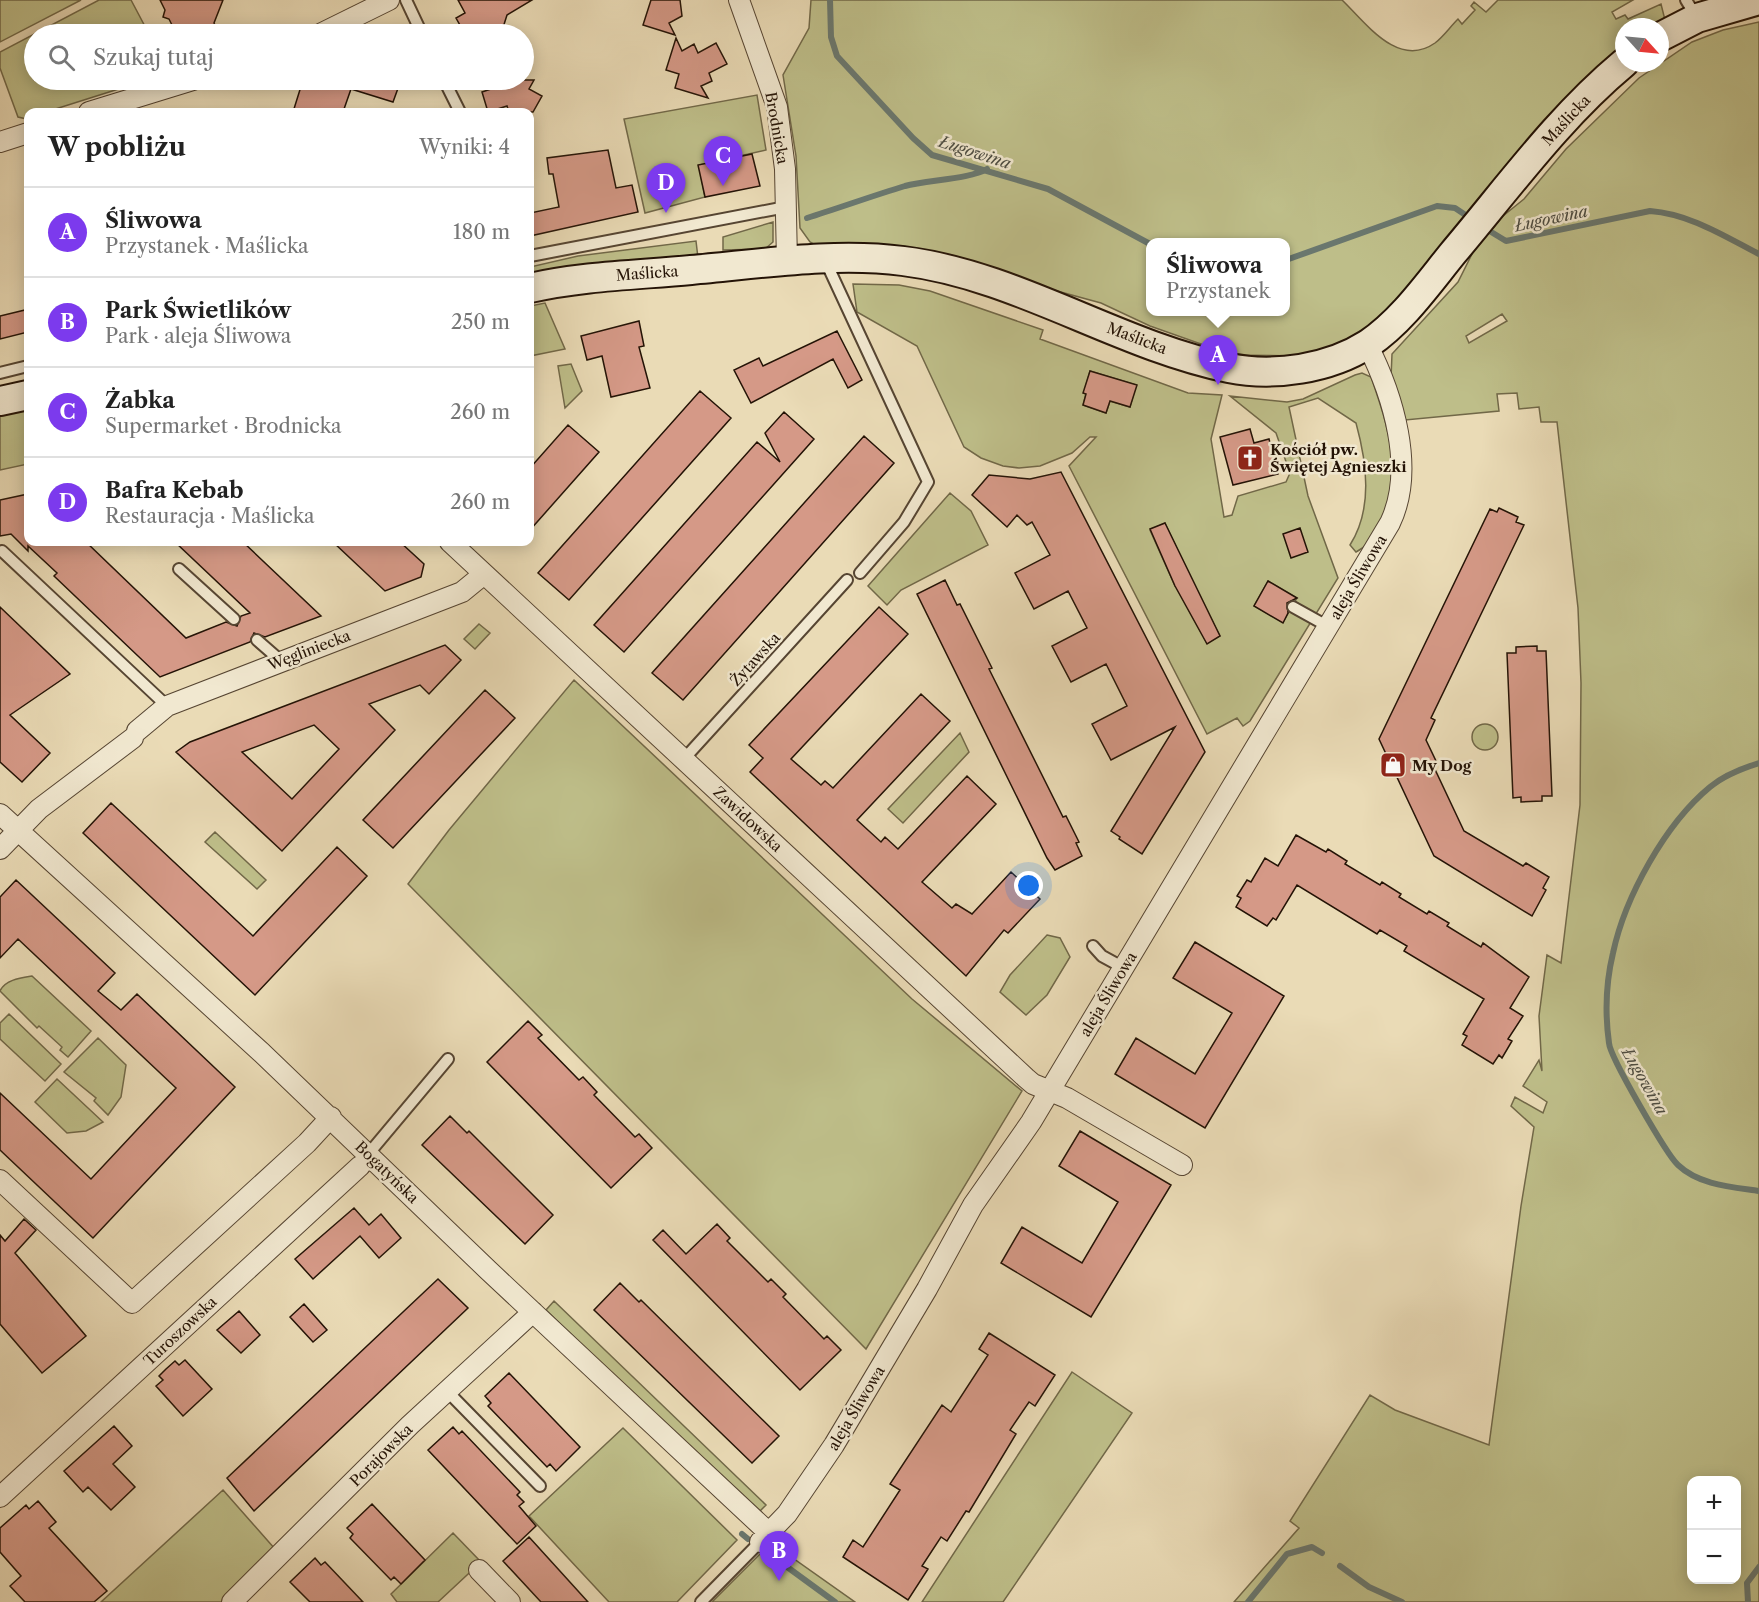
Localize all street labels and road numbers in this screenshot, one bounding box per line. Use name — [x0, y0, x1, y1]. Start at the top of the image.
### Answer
street label: Brodnicka — [761, 90, 793, 166]
street label: Maślicka — [1538, 91, 1594, 149]
street label: Maślicka — [615, 261, 679, 285]
street label: Maślicka — [1104, 318, 1170, 358]
street label: aleja Śliwowa — [1325, 531, 1391, 623]
street label: Węgliniecka — [264, 626, 353, 675]
street label: Żytawska — [726, 628, 784, 690]
street label: Zawidowska — [710, 782, 787, 856]
street label: aleja Śliwowa — [1075, 948, 1141, 1040]
street label: Bogatyńska — [351, 1137, 423, 1207]
street label: Turoszowska — [139, 1292, 221, 1370]
street label: aleja Śliwowa — [823, 1362, 889, 1454]
street label: Porajowska — [346, 1420, 416, 1490]

